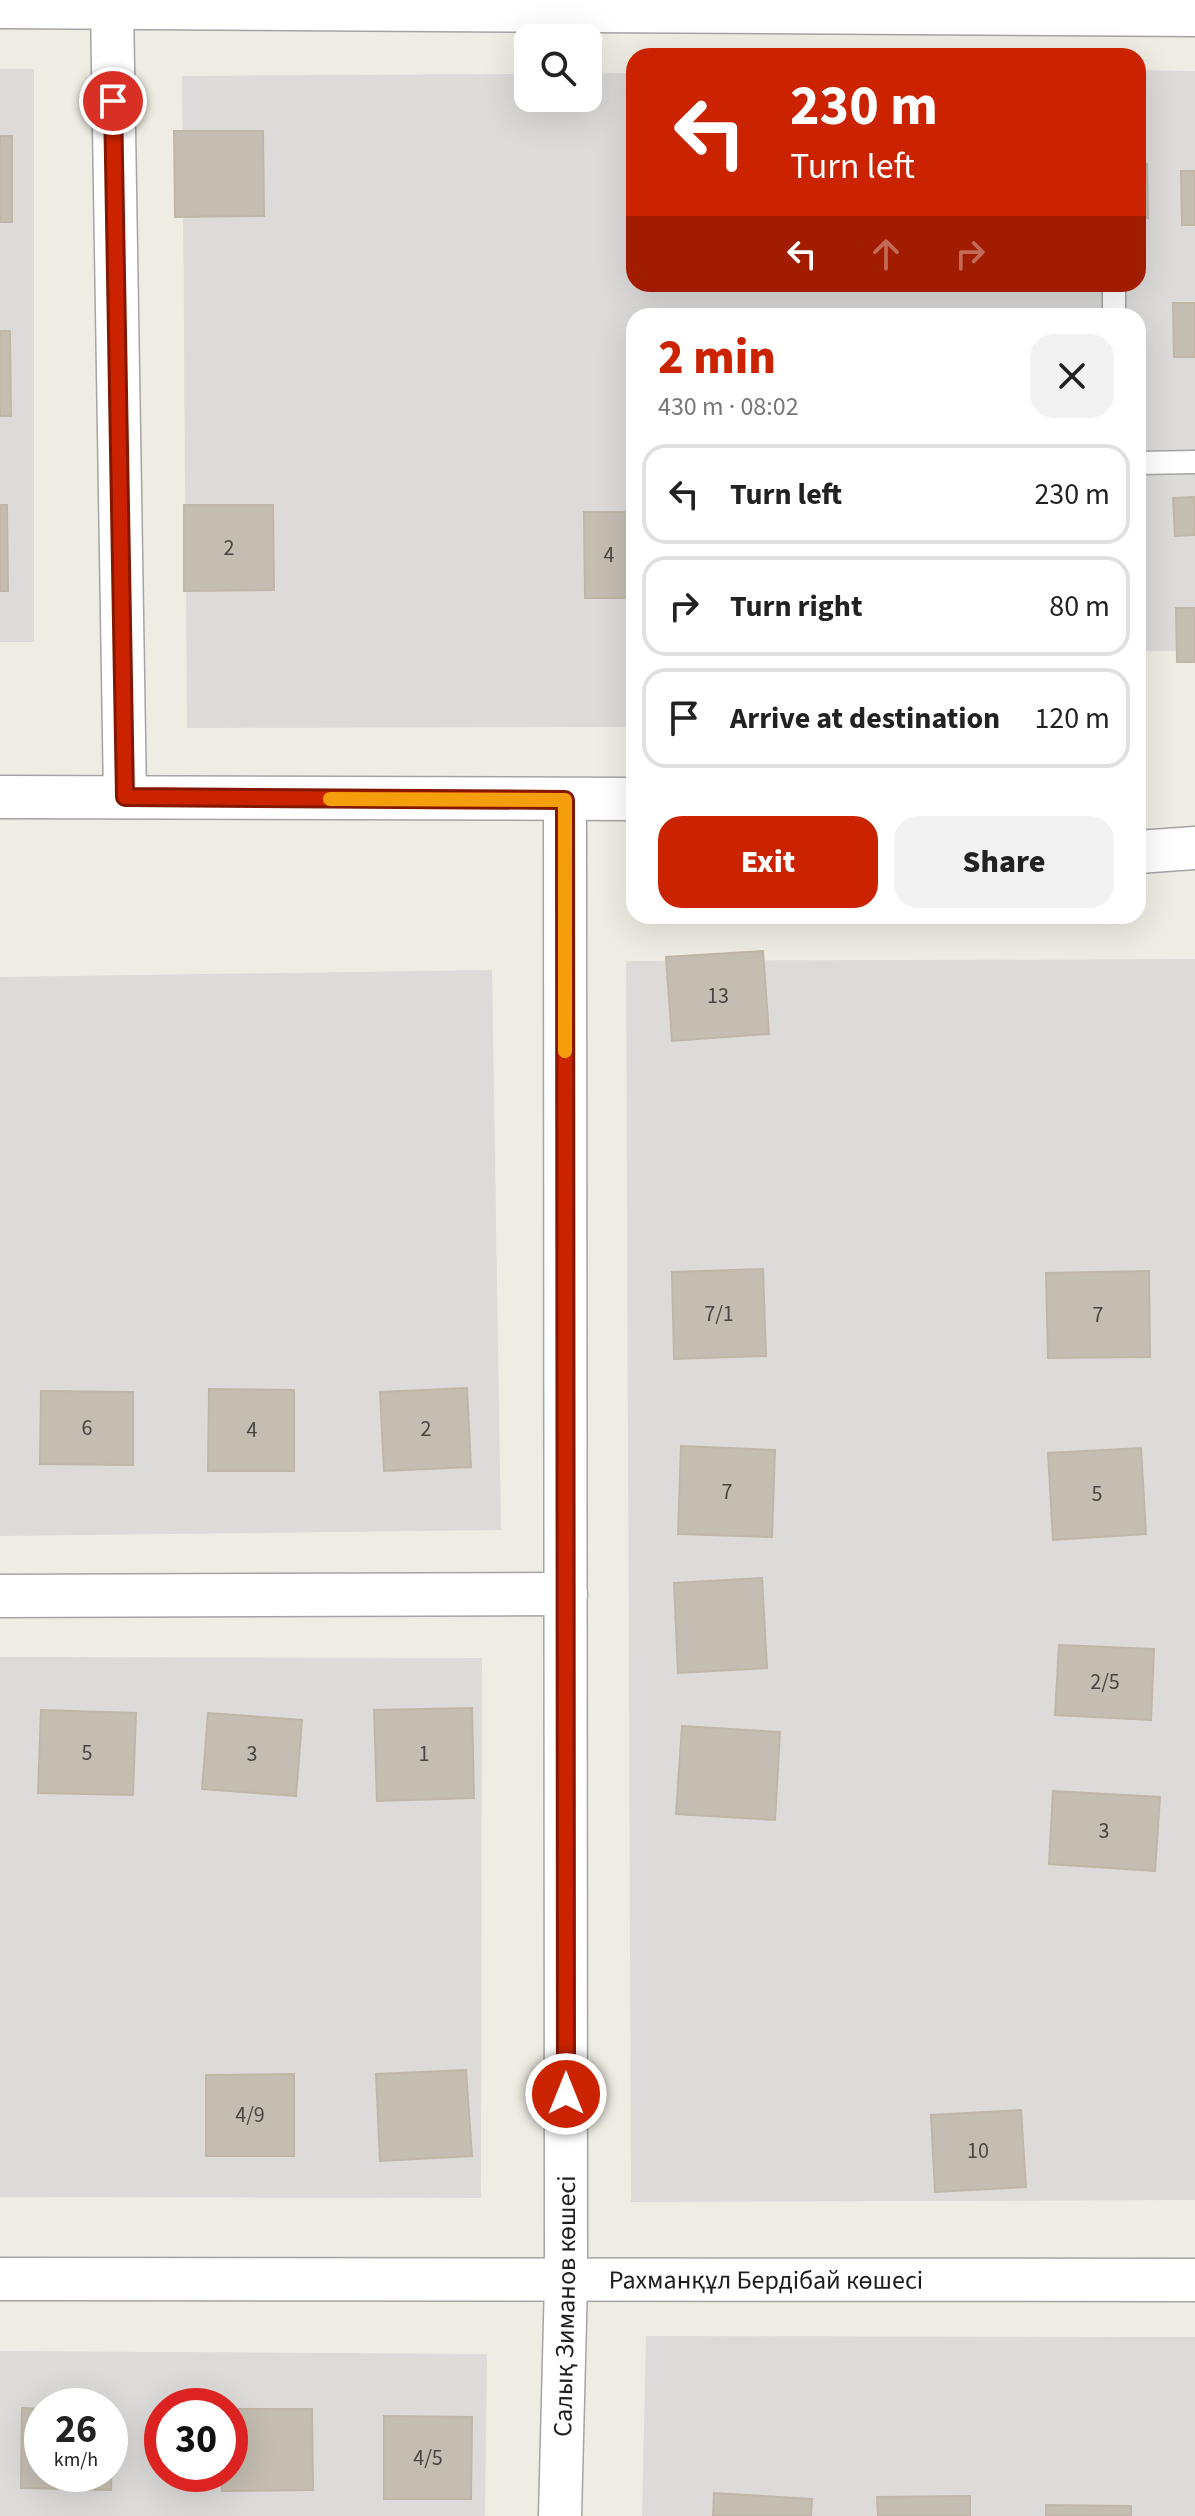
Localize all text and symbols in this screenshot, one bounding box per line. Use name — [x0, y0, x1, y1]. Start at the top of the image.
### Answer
map controls — [514, 24, 602, 112]
button: search — [514, 24, 602, 112]
pin — [79, 67, 147, 135]
text: 230 m — [790, 67, 938, 146]
icon: arrive — [91, 79, 135, 123]
icon: left — [658, 80, 762, 184]
text: Turn left — [790, 141, 915, 192]
icon: left — [780, 232, 824, 276]
icon: ahead — [864, 232, 908, 276]
icon: right — [948, 232, 992, 276]
text: 2 min — [658, 324, 776, 392]
button: close — [1030, 334, 1114, 418]
text: 430 m · 08:02 — [658, 388, 799, 425]
icon: left — [662, 472, 706, 516]
text: Turn left — [730, 473, 842, 516]
text: 230 m — [1034, 473, 1110, 516]
house number: 2 — [224, 532, 234, 564]
house number: 4 — [604, 539, 615, 571]
icon: right — [662, 584, 706, 628]
text: Turn right — [730, 585, 862, 628]
text: 80 m — [1049, 585, 1110, 628]
icon: arrive — [662, 696, 706, 740]
text: Arrive at destination — [730, 697, 1000, 740]
text: 120 m — [1034, 697, 1110, 740]
button: Exit — [658, 816, 878, 908]
button: Share — [894, 816, 1114, 908]
house number: 13 — [707, 980, 729, 1012]
house number: 7/1 — [704, 1298, 734, 1330]
house number: 7 — [1093, 1299, 1104, 1331]
house number: 6 — [82, 1412, 93, 1444]
house number: 2 — [421, 1413, 431, 1445]
house number: 4 — [247, 1414, 258, 1446]
house number: 7 — [722, 1476, 733, 1508]
house number: 5 — [1092, 1478, 1102, 1510]
house number: 2/5 — [1090, 1666, 1120, 1698]
house number: 5 — [82, 1737, 92, 1769]
house number: 3 — [247, 1738, 257, 1770]
house number: 1 — [419, 1738, 429, 1770]
house number: 3 — [1099, 1815, 1109, 1847]
position arrow — [524, 2052, 608, 2136]
house number: 4/9 — [235, 2099, 265, 2131]
house number: 10 — [967, 2135, 989, 2167]
street label: Салық Зиманов көшесі — [544, 2175, 585, 2437]
street label: Рахманқұл Бердібай көшесі — [609, 2261, 923, 2298]
speed limit sign: 30 — [144, 2388, 248, 2492]
text: 26 — [55, 2401, 97, 2458]
house number: 4/5 — [413, 2442, 443, 2474]
text: km/h — [54, 2446, 98, 2474]

